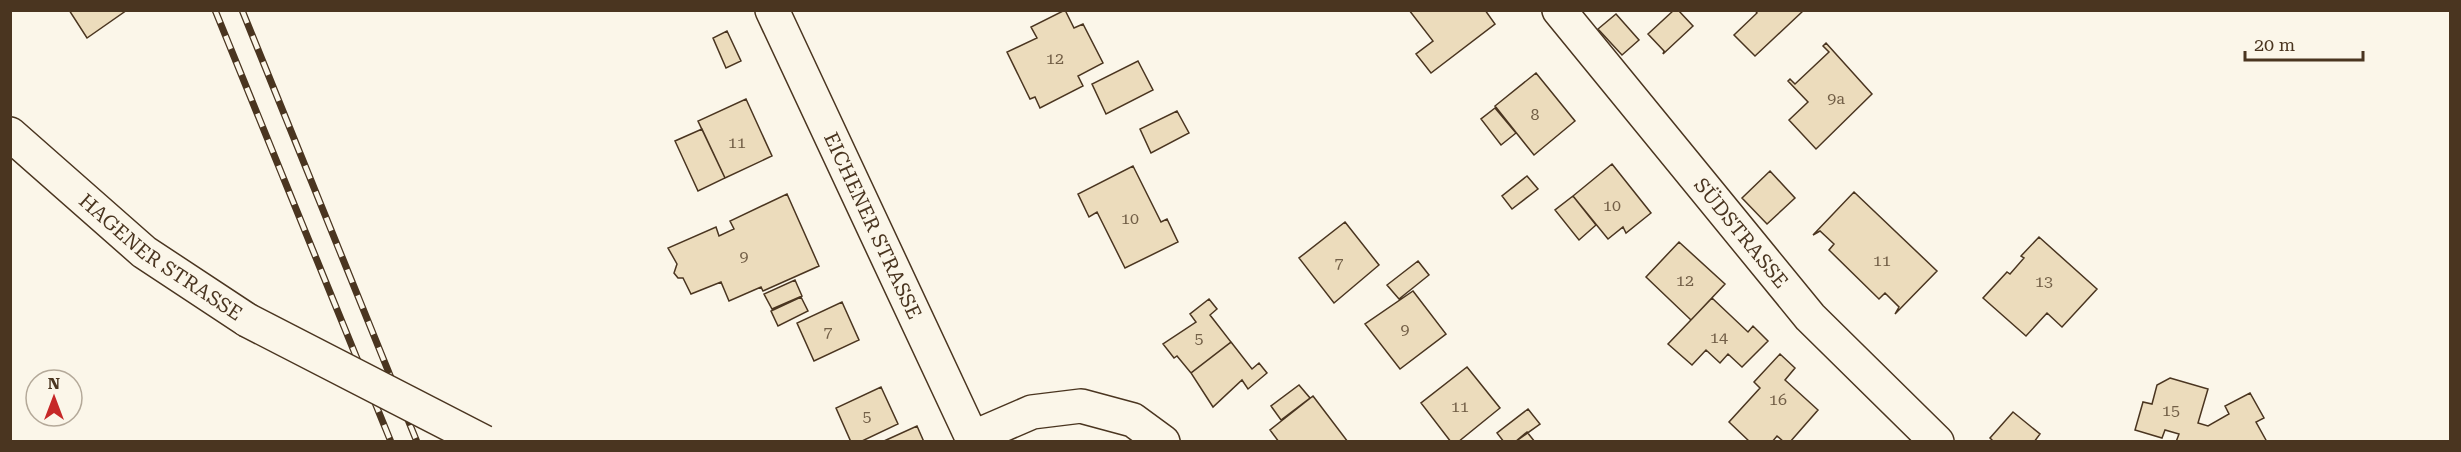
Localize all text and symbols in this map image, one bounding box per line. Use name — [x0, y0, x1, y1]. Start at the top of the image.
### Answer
scale bar — [2245, 24, 2364, 62]
text: 20 m — [2254, 34, 2295, 55]
house number: 12 — [1046, 49, 1064, 68]
house number: 9a — [1827, 89, 1845, 108]
house number: 8 — [1531, 105, 1540, 124]
street label: EICHENER STRASSE — [819, 128, 927, 323]
house number: 11 — [728, 133, 746, 152]
street label: SÜDSTRASSE — [1689, 173, 1793, 293]
street label: HAGENER STRASSE — [74, 188, 247, 326]
house number: 10 — [1603, 196, 1621, 215]
house number: 10 — [1121, 209, 1139, 228]
house number: 9 — [740, 247, 749, 266]
house number: 11 — [1873, 251, 1891, 270]
house number: 7 — [1335, 253, 1344, 272]
house number: 12 — [1676, 271, 1694, 290]
house number: 13 — [2035, 272, 2053, 291]
house number: 9 — [1401, 320, 1410, 339]
house number: 7 — [824, 322, 833, 341]
house number: 14 — [1710, 328, 1728, 347]
house number: 5 — [1195, 329, 1204, 348]
north arrow — [24, 368, 84, 428]
text: N — [48, 374, 60, 393]
house number: 16 — [1769, 390, 1787, 409]
house number: 11 — [1451, 397, 1469, 416]
house number: 15 — [2162, 401, 2180, 420]
house number: 5 — [863, 407, 872, 426]

